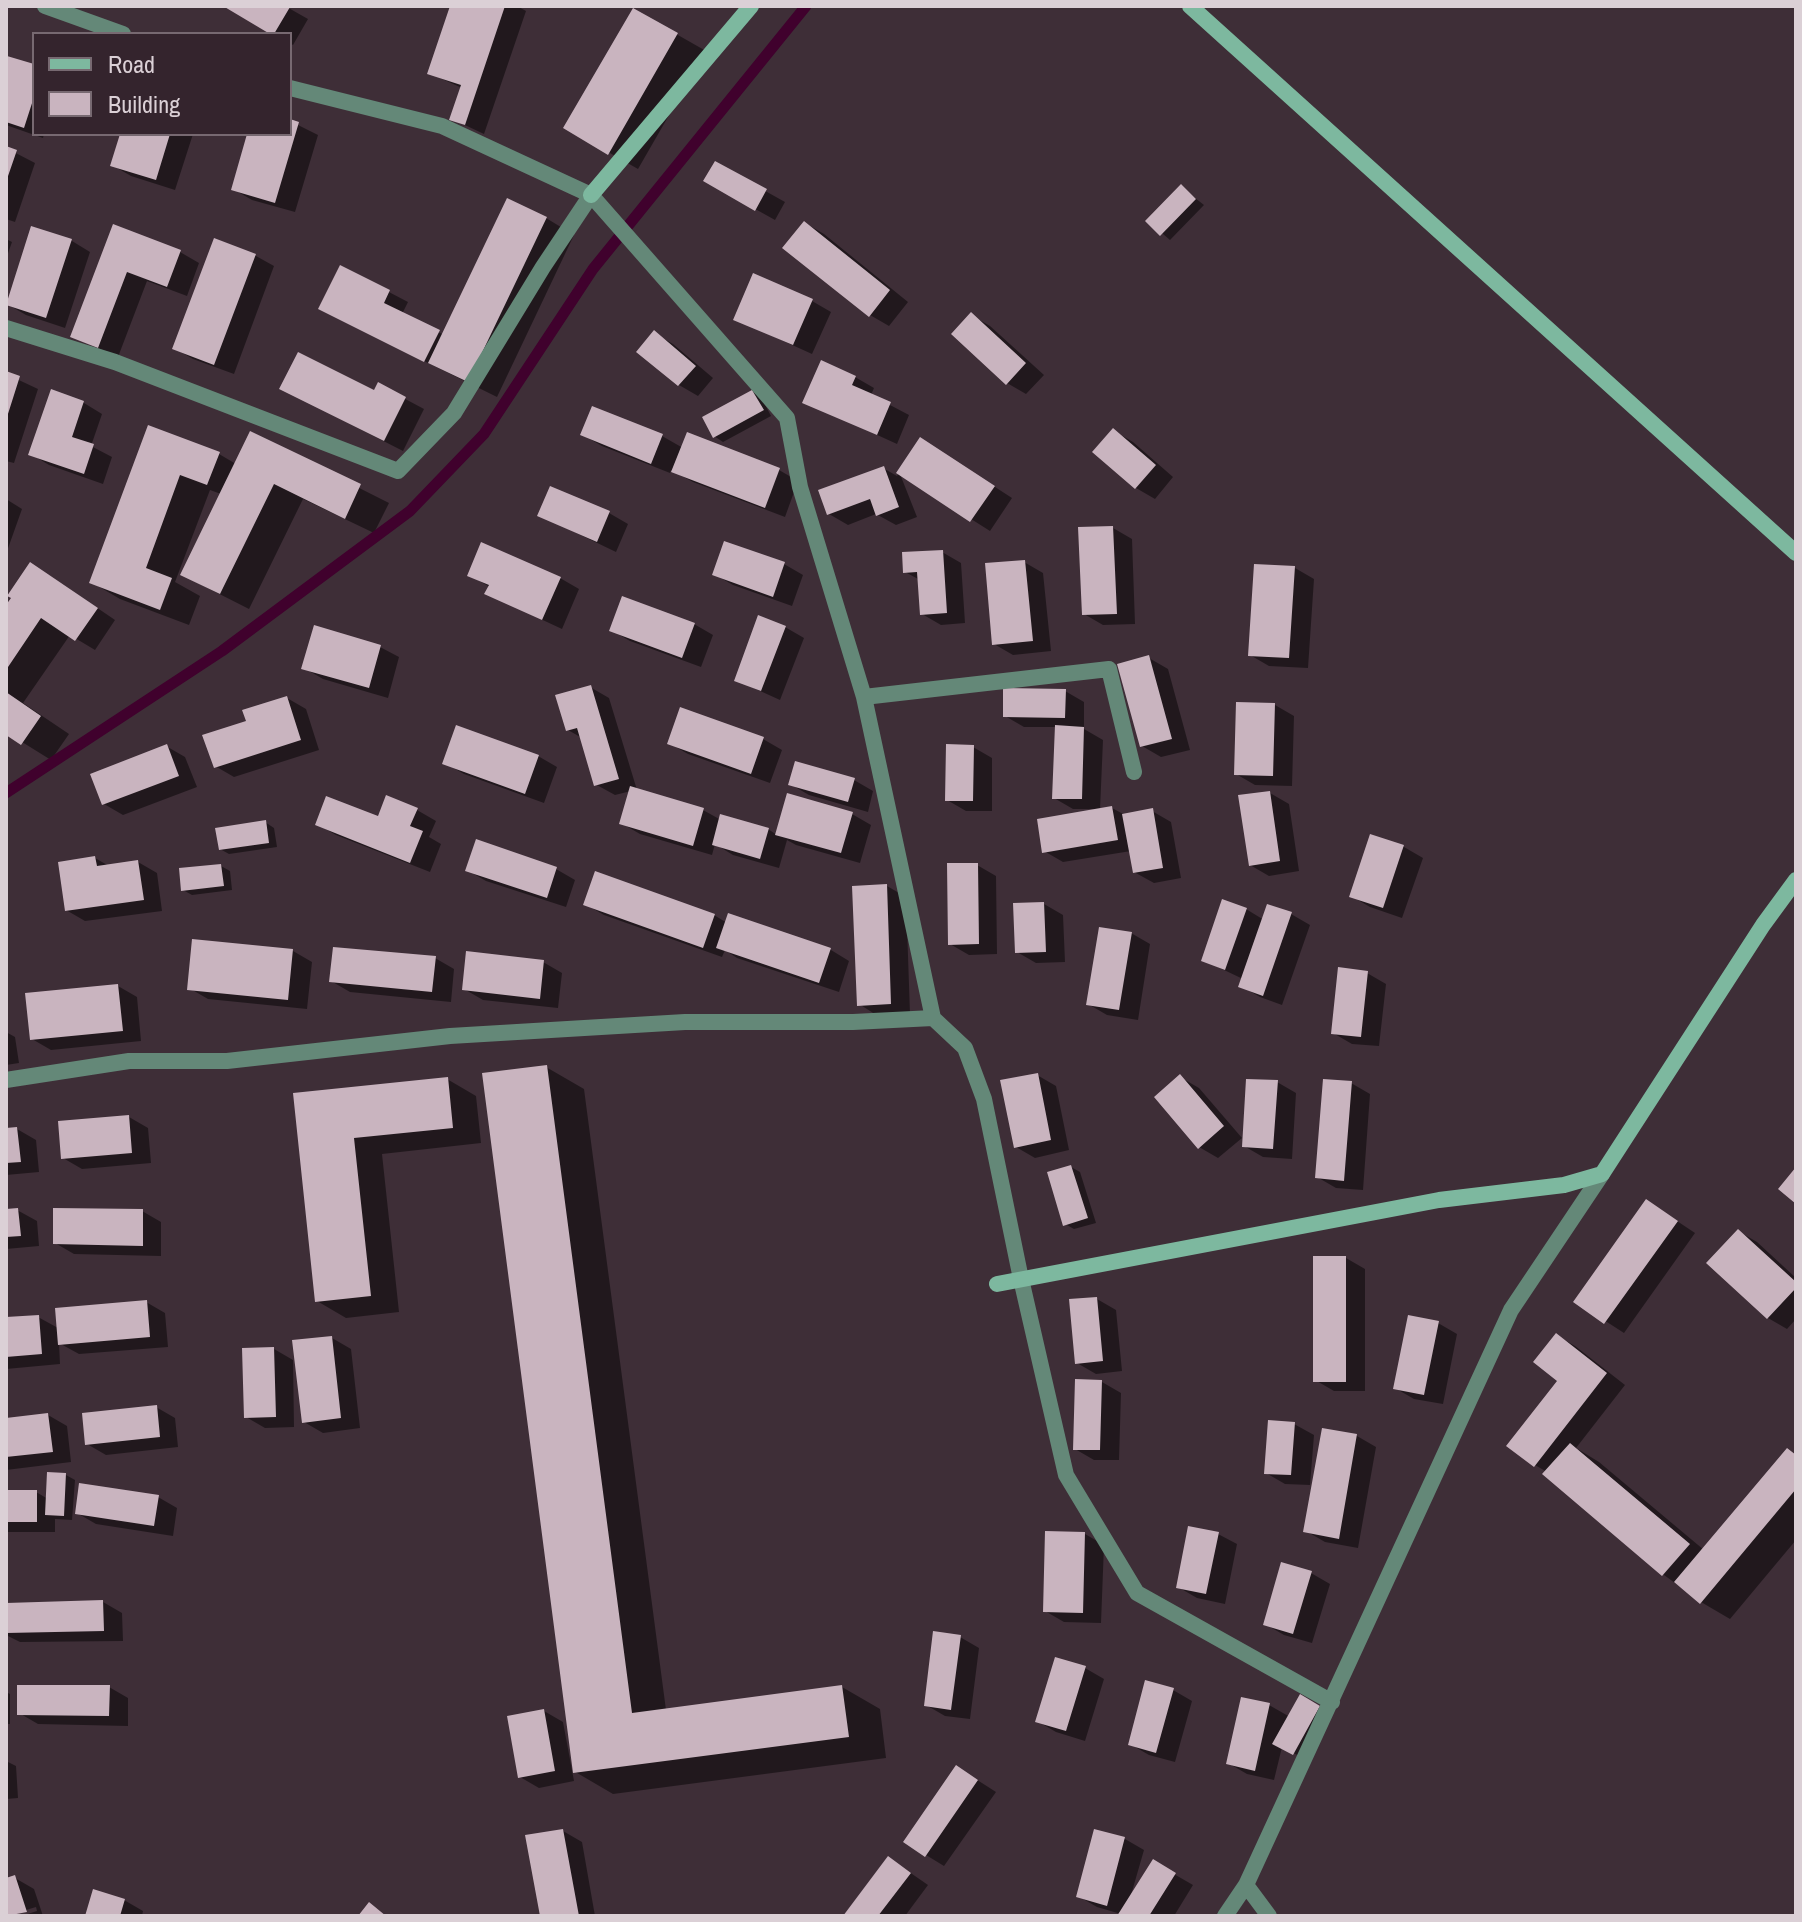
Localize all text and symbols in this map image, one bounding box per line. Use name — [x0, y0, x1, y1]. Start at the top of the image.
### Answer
legend — [32, 32, 292, 136]
text: Road — [108, 48, 155, 80]
text: Building — [108, 88, 180, 120]

